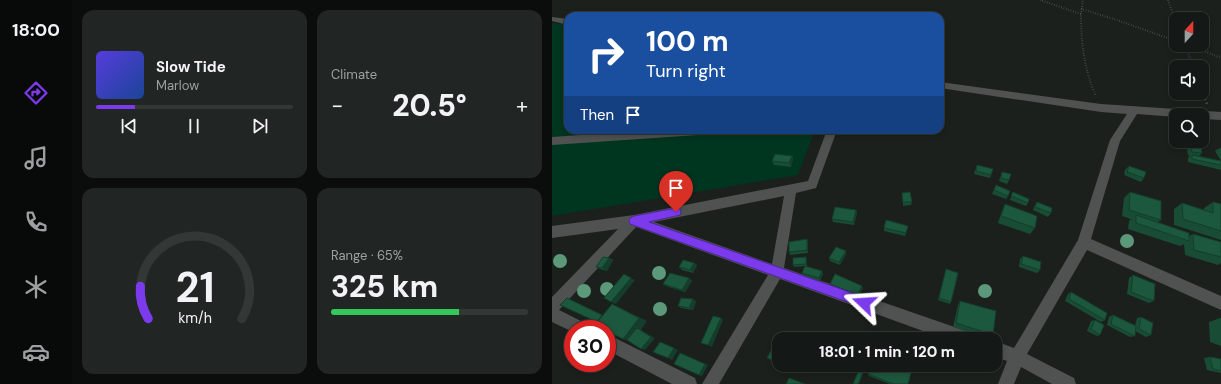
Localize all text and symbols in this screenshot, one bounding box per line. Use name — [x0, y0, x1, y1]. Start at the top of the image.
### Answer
north arrow — [1169, 12, 1209, 52]
map controls — [1169, 12, 1209, 148]
text: 18:00 — [12, 18, 60, 42]
text: 100 m — [646, 23, 729, 60]
icon: right — [580, 28, 632, 80]
text: Slow Tide — [156, 57, 226, 77]
text: Turn right — [646, 59, 726, 83]
button: sound — [1169, 60, 1209, 100]
text: Climate — [331, 66, 377, 83]
text: Marlow — [156, 77, 199, 94]
icon: directions — [22, 79, 50, 107]
text: 20.5° — [392, 86, 467, 125]
text: − — [331, 91, 343, 120]
text: + — [516, 91, 528, 120]
icon: arrive — [622, 104, 644, 126]
text: Then — [580, 105, 614, 125]
button: search — [1169, 108, 1209, 148]
icon: previous — [118, 115, 140, 137]
icon: pause — [183, 115, 205, 137]
icon: next — [249, 115, 271, 137]
icon: music — [22, 144, 50, 172]
pin — [659, 171, 693, 212]
icon: arrive — [665, 177, 687, 199]
icon: phone — [22, 208, 50, 236]
text: Range · 65% — [331, 247, 403, 264]
text: 21 — [175, 261, 214, 315]
text: 325 km — [331, 267, 438, 306]
icon: climate — [22, 273, 50, 301]
position arrow — [843, 282, 885, 324]
text: km/h — [178, 309, 211, 327]
speed limit sign: 30 — [564, 320, 616, 372]
icon: car — [22, 338, 50, 366]
text: 18:01 · 1 min · 120 m — [819, 342, 955, 362]

